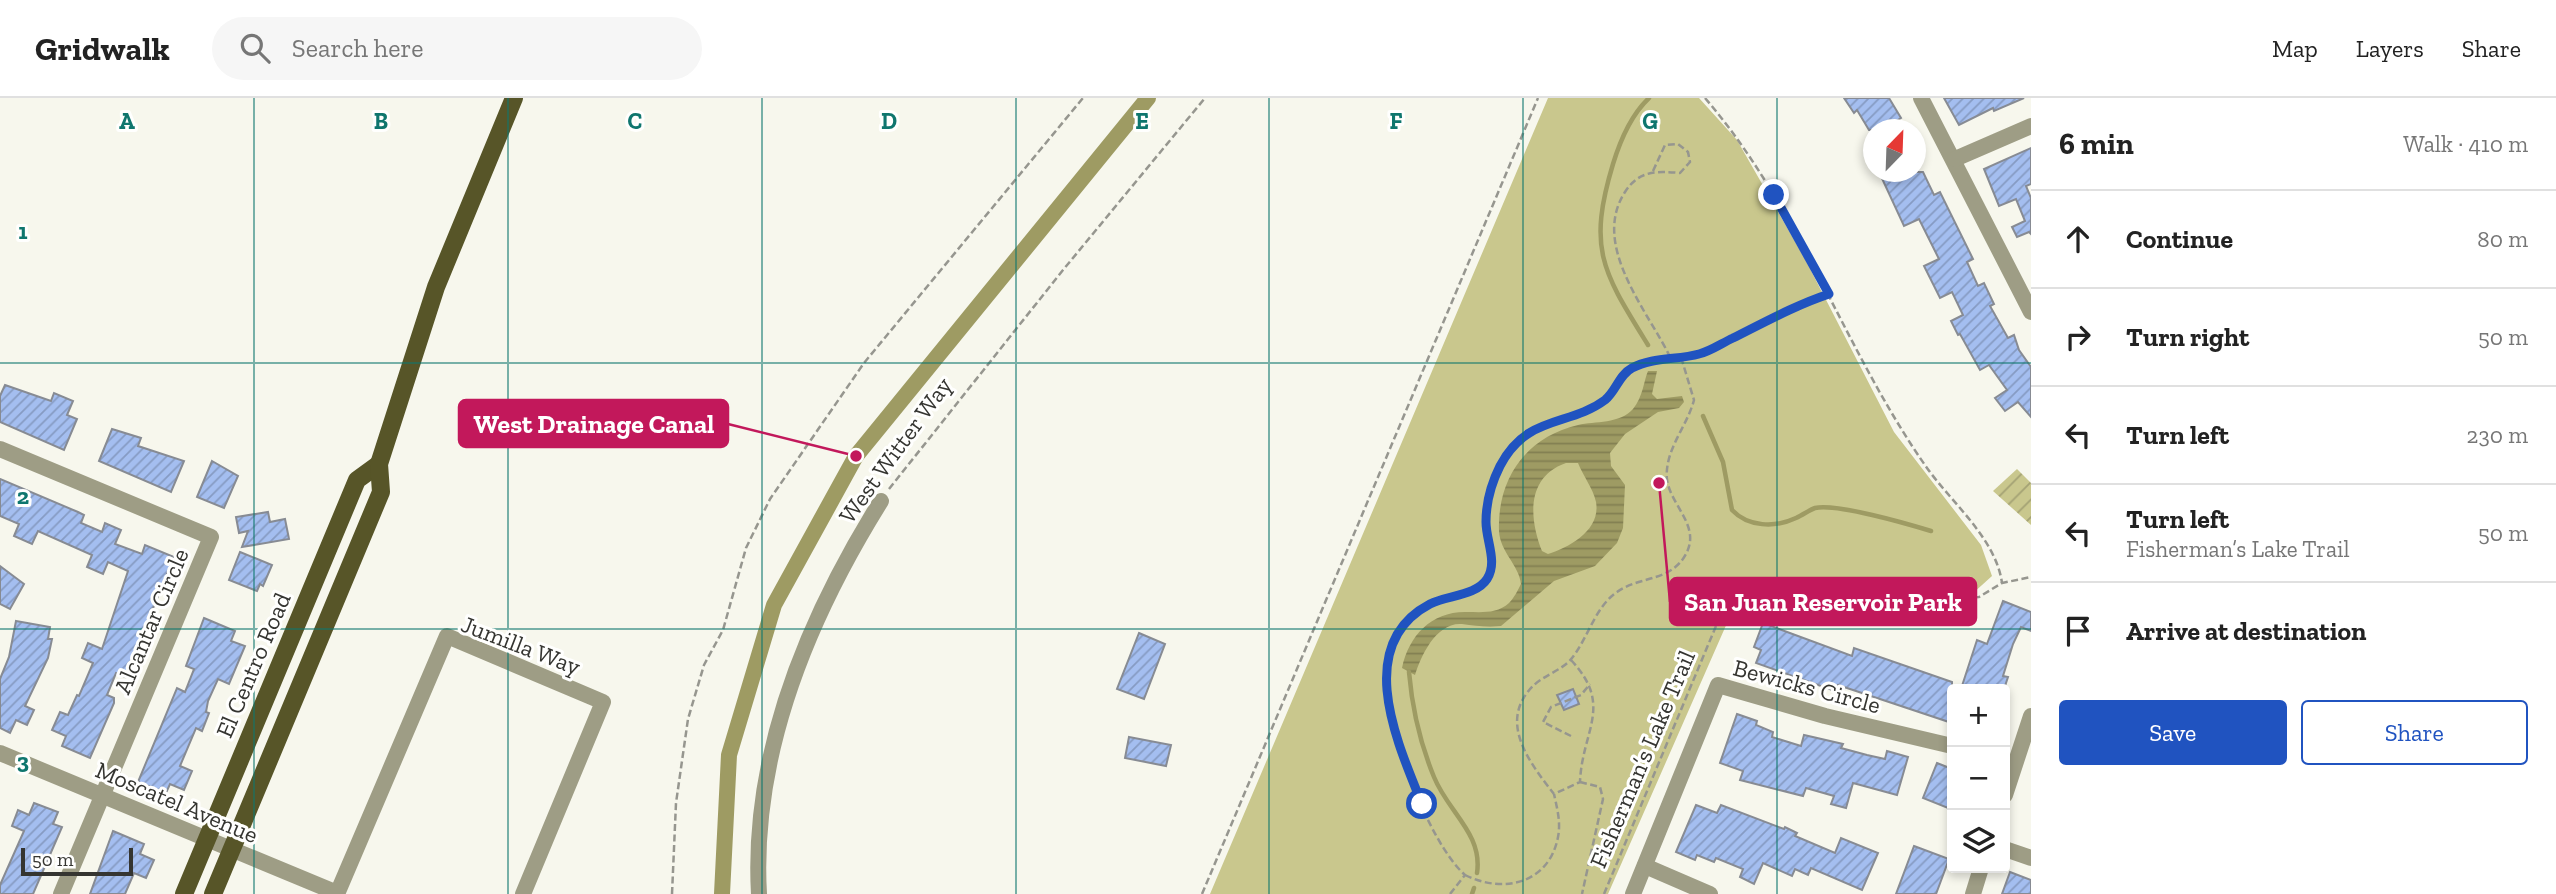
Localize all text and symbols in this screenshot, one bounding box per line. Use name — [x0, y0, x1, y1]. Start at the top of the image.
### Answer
search box — [212, 17, 702, 80]
text: Gridwalk — [35, 29, 170, 68]
icon: search — [236, 29, 274, 67]
text: Search here — [292, 32, 424, 64]
text: Map — [2272, 34, 2318, 63]
text: Layers — [2356, 34, 2424, 63]
text: Share — [2462, 34, 2521, 63]
text: A — [119, 107, 135, 135]
text: B — [374, 107, 388, 135]
text: C — [628, 107, 642, 135]
text: D — [881, 107, 897, 135]
text: E — [1135, 107, 1149, 135]
text: F — [1389, 107, 1403, 135]
text: G — [1642, 107, 1658, 135]
north arrow — [1863, 119, 1926, 182]
text: 6 min — [2059, 126, 2134, 162]
text: Walk · 410 m — [2403, 130, 2528, 158]
route end — [1758, 179, 1789, 210]
text: 1 — [18, 217, 28, 245]
icon: ahead — [2059, 220, 2097, 258]
text: Continue — [2126, 223, 2233, 255]
text: 80 m — [2477, 225, 2528, 253]
icon: right — [2059, 318, 2097, 356]
text: Turn right — [2126, 321, 2249, 353]
text: 50 m — [2478, 323, 2528, 351]
street label: West Witter Way — [832, 371, 958, 529]
callout: West Drainage Canal — [459, 400, 728, 447]
text: West Drainage Canal — [473, 408, 715, 440]
icon: left — [2059, 416, 2097, 454]
text: Turn left — [2126, 419, 2229, 451]
text: 230 m — [2467, 421, 2528, 449]
text: 2 — [17, 482, 29, 510]
text: Turn left — [2126, 503, 2229, 535]
icon: left — [2059, 514, 2097, 552]
text: 50 m — [2478, 519, 2528, 547]
text: Fisherman’s Lake Trail — [2126, 535, 2350, 563]
street label: Alcantar Circle — [107, 544, 195, 698]
callout: San Juan Reservoir Park — [1670, 578, 1976, 625]
text: San Juan Reservoir Park — [1684, 586, 1963, 618]
street label: El Centro Road — [209, 588, 297, 742]
street label: Jumilla Way — [457, 609, 585, 681]
icon: arrive — [2059, 612, 2097, 650]
text: Arrive at destination — [2126, 615, 2366, 647]
street label: Fisherman’s Lake Trail — [1583, 646, 1701, 872]
street label: Bewicks Circle — [1730, 652, 1884, 720]
map controls — [1947, 684, 2010, 873]
button: + — [1947, 684, 2010, 747]
button: Save — [2059, 700, 2287, 765]
button: Share — [2301, 700, 2528, 765]
text: 3 — [17, 747, 29, 775]
button: − — [1947, 747, 2010, 810]
street label: Moscatel Avenue — [92, 755, 262, 849]
route start — [1406, 788, 1437, 819]
button: layers — [1947, 810, 2010, 873]
scale bar — [21, 845, 133, 877]
text: 50 m — [32, 848, 73, 871]

